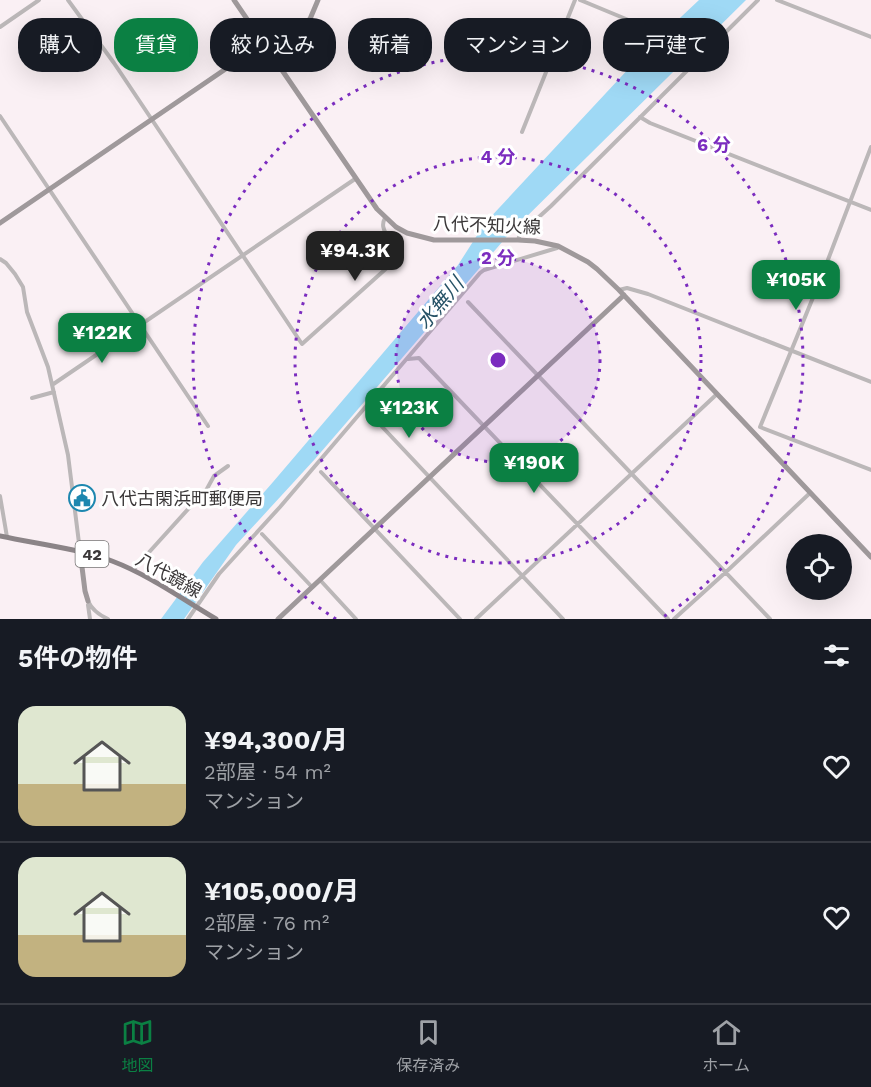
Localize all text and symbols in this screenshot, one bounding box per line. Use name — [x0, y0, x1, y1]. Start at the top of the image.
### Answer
chip: 購入 — [18, 18, 102, 72]
chip: 賃貸 — [114, 18, 198, 72]
chip: 絞り込み — [210, 18, 336, 72]
chip: 新着 — [348, 18, 432, 72]
chip: マンション — [444, 18, 591, 72]
chip: 一戸建て — [603, 18, 729, 72]
text: 6 分 — [697, 134, 731, 155]
text: 4 分 — [481, 146, 515, 167]
street label: 八代不知火線 — [433, 213, 541, 237]
pin: ¥94.3K — [306, 231, 404, 282]
text: ¥94.3K — [320, 238, 390, 262]
text: 2 分 — [481, 247, 515, 268]
pin: ¥105K — [754, 260, 838, 311]
text: ¥105K — [766, 267, 826, 291]
water label: 水無川 — [412, 271, 470, 334]
pin: ¥122K — [60, 313, 144, 364]
text: ¥122K — [72, 320, 132, 344]
centre of rings — [488, 350, 508, 370]
pin: ¥123K — [367, 388, 451, 439]
text: ¥123K — [379, 395, 439, 419]
pin: ¥190K — [492, 443, 576, 494]
text: ¥190K — [504, 450, 565, 474]
public building icon: 八代古閑浜町郵便局 — [67, 483, 97, 513]
place label: 八代古閑浜町郵便局 — [101, 488, 263, 509]
map controls — [786, 534, 852, 600]
button: locate — [786, 534, 852, 600]
road number: 42 — [76, 541, 109, 567]
street label: 八代鏡線 — [132, 548, 206, 602]
icon: filters — [820, 639, 853, 672]
text: 5件の物件 — [18, 643, 137, 673]
text: ¥94,300/月 — [204, 725, 348, 755]
icon: home — [66, 730, 138, 802]
icon: heart — [820, 750, 853, 783]
text: 2部屋 · 54 m² — [204, 760, 331, 784]
text: マンション — [204, 789, 304, 813]
text: ¥105,000/月 — [204, 876, 359, 906]
icon: home — [66, 881, 138, 953]
icon: heart — [820, 901, 853, 934]
text: 2部屋 · 76 m² — [204, 911, 329, 935]
text: マンション — [204, 940, 304, 964]
tab: 地図 — [121, 1016, 154, 1076]
tab: 保存済み — [396, 1016, 460, 1076]
tab: ホーム — [702, 1016, 750, 1076]

